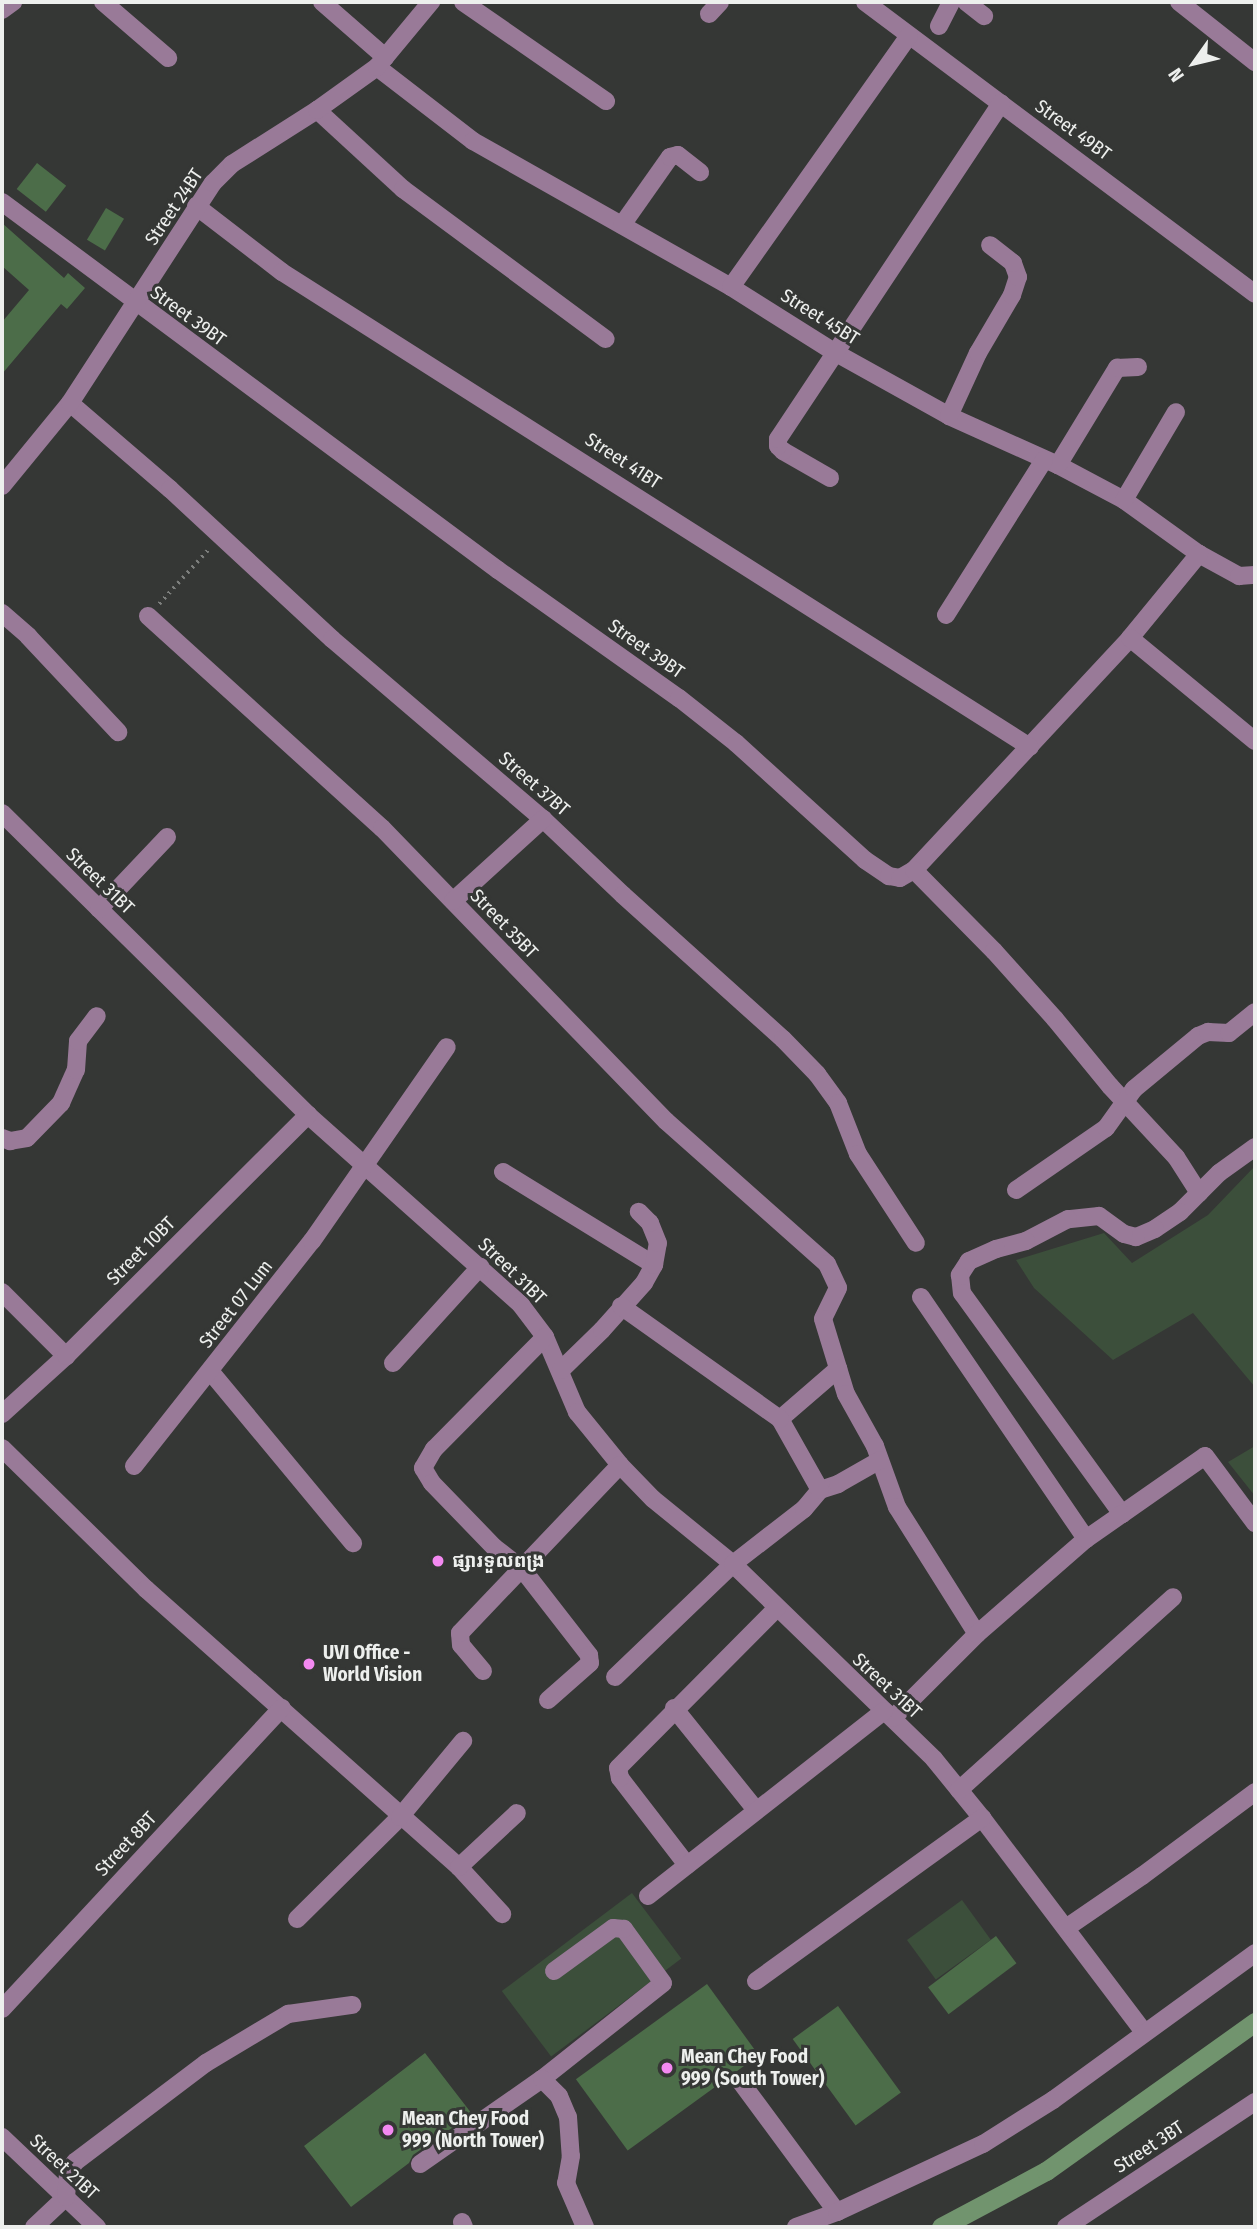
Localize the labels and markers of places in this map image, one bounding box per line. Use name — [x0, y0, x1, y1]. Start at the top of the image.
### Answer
place label: ផ្សារទួលពង្រ — [452, 1550, 545, 1572]
marker: ផ្សារទួលពង្រ — [430, 1553, 446, 1569]
place label: UVI Office - World Vision — [323, 1642, 422, 1686]
marker: UVI Office - World Vision — [301, 1656, 317, 1672]
place label: Mean Chey Food 999 (South Tower) — [681, 2046, 824, 2090]
marker: Mean Chey Food 999 (South Tower) — [659, 2060, 675, 2076]
place label: Mean Chey Food 999 (North Tower) — [402, 2108, 544, 2152]
marker: Mean Chey Food 999 (North Tower) — [380, 2122, 396, 2138]

